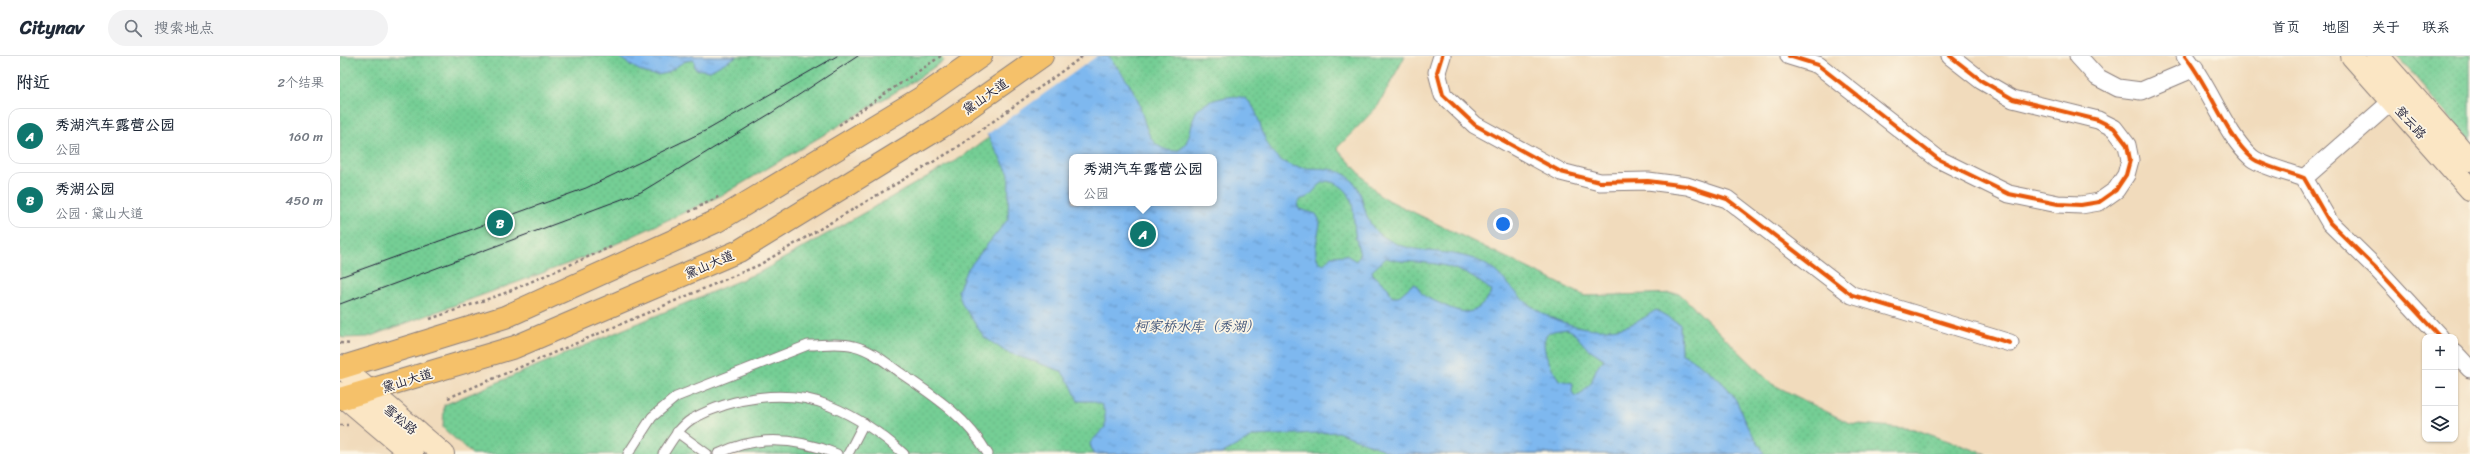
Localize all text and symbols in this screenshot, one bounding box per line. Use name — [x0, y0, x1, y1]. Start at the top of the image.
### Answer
search box — [108, 10, 388, 46]
text: Citynav — [20, 11, 84, 44]
text: 搜索地点 — [154, 15, 214, 41]
text: 首页 — [2272, 15, 2300, 40]
text: 地图 — [2322, 15, 2350, 40]
text: 关于 — [2372, 15, 2400, 40]
text: 联系 — [2422, 15, 2450, 40]
icon: search — [122, 17, 144, 39]
text: 附近 — [16, 67, 50, 97]
text: 2个结果 — [277, 71, 324, 94]
street label: 黛山大道 — [957, 72, 1013, 121]
street label: 登云路 — [2389, 100, 2432, 145]
text: 秀湖汽车露营公园 — [55, 112, 175, 138]
text: A — [26, 125, 34, 148]
text: 160 m — [288, 125, 323, 148]
text: 公园 — [55, 138, 81, 161]
popup — [1069, 154, 1217, 206]
text: 秀湖汽车露营公园 — [1083, 156, 1203, 182]
text: 秀湖公园 — [55, 176, 115, 202]
text: 公园 — [1083, 182, 1109, 205]
text: B — [26, 189, 34, 212]
text: 450 m — [285, 189, 323, 212]
text: 公园 · 黛山大道 — [55, 202, 143, 225]
pin: B — [487, 208, 513, 238]
your location — [1493, 214, 1513, 234]
pin: A — [1130, 219, 1156, 249]
street label: 黛山大道 — [681, 244, 738, 285]
water label: 柯家桥水库（秀湖） — [1134, 314, 1260, 339]
map controls — [2422, 334, 2458, 442]
button: + — [2422, 334, 2458, 370]
street label: 黛山大道 — [379, 362, 435, 399]
button: − — [2422, 370, 2458, 406]
street label: 雪松路 — [378, 398, 423, 441]
button: layers — [2422, 406, 2458, 442]

